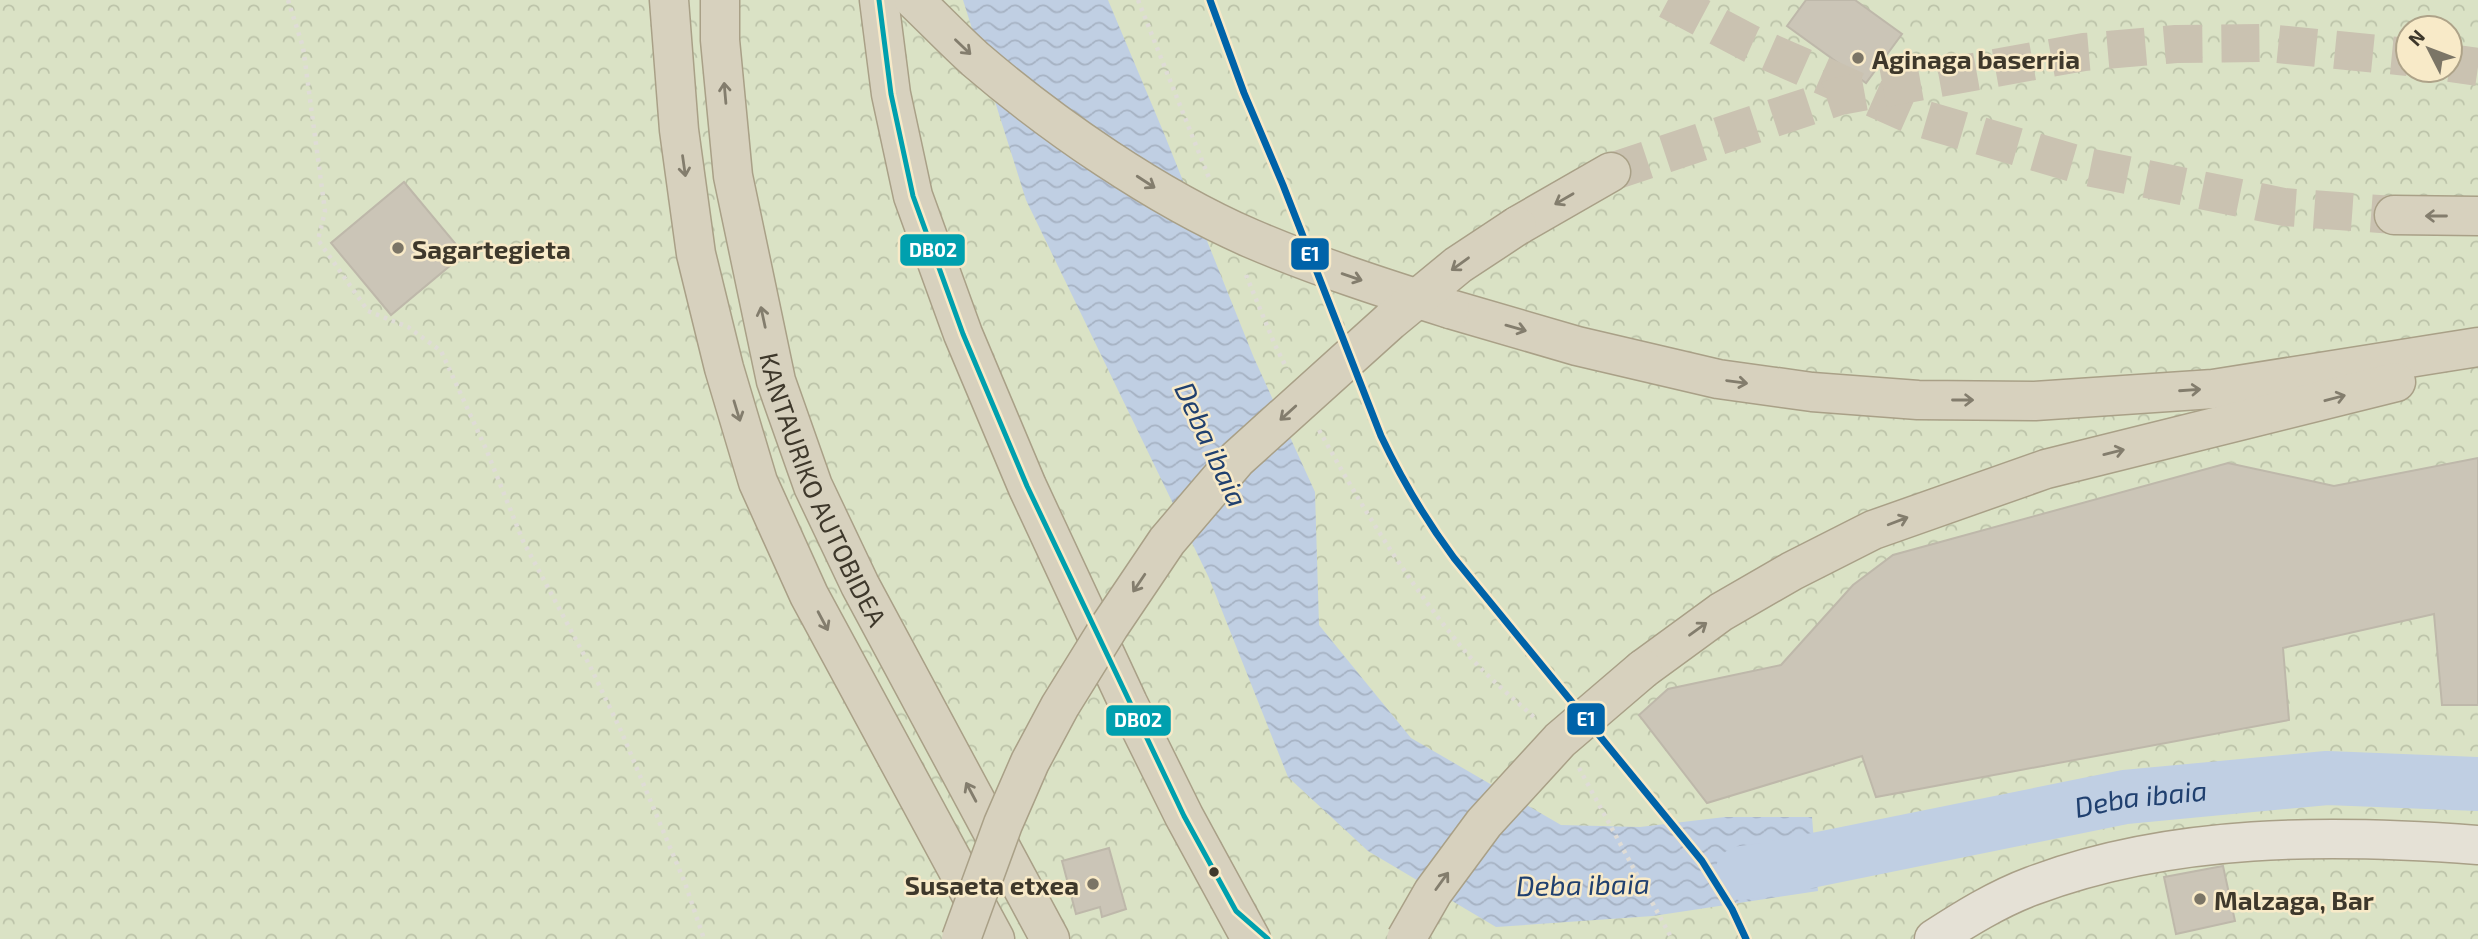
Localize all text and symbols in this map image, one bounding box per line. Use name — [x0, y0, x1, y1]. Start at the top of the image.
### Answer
north arrow — [2394, 14, 2464, 84]
text: N — [2403, 24, 2429, 50]
one-way arrow — [954, 39, 972, 55]
place label: Aginaga baserria — [1872, 43, 2080, 74]
marker: Aginaga baserria — [1850, 50, 1866, 66]
one-way arrow — [718, 82, 731, 105]
one-way arrow — [677, 154, 690, 176]
one-way arrow — [1136, 174, 1155, 189]
one-way arrow — [1554, 192, 1574, 206]
one-way arrow — [2425, 209, 2448, 222]
place label: Sagartegieta — [412, 233, 571, 264]
line badge: DB02 — [899, 233, 966, 267]
line badge: E1 — [1290, 237, 1330, 271]
text: DB02 — [909, 238, 957, 261]
marker: Sagartegieta — [390, 240, 406, 256]
text: E1 — [1300, 242, 1320, 265]
one-way arrow — [1451, 257, 1470, 272]
one-way arrow — [1340, 272, 1362, 284]
one-way arrow — [755, 306, 769, 329]
one-way arrow — [1504, 323, 1526, 336]
street label: KANTAURIKO AUTOBIDEA — [755, 350, 894, 631]
one-way arrow — [1725, 375, 1748, 388]
water label: Deba ibaia — [1168, 376, 1256, 512]
one-way arrow — [2179, 383, 2201, 396]
one-way arrow — [2324, 390, 2346, 403]
one-way arrow — [1951, 393, 1974, 407]
one-way arrow — [732, 400, 745, 422]
one-way arrow — [1279, 405, 1297, 421]
one-way arrow — [2103, 445, 2125, 458]
one-way arrow — [1886, 514, 1908, 526]
one-way arrow — [1132, 573, 1146, 592]
one-way arrow — [817, 610, 831, 631]
one-way arrow — [1688, 622, 1707, 636]
line badge: E1 — [1566, 702, 1606, 736]
line badge: DB02 — [1105, 704, 1172, 737]
text: E1 — [1576, 707, 1596, 730]
text: DB02 — [1114, 708, 1162, 731]
water label: Deba ibaia — [2071, 772, 2209, 824]
one-way arrow — [964, 783, 978, 803]
unlabelled marker — [1207, 865, 1221, 879]
water label: Deba ibaia — [1516, 866, 1650, 902]
place label: Susaeta etxea — [905, 869, 1079, 900]
one-way arrow — [1434, 872, 1449, 891]
marker: Susaeta etxea — [1085, 876, 1101, 892]
place label: Malzaga, Bar — [2214, 884, 2374, 915]
marker: Malzaga, Bar — [2192, 891, 2208, 907]

